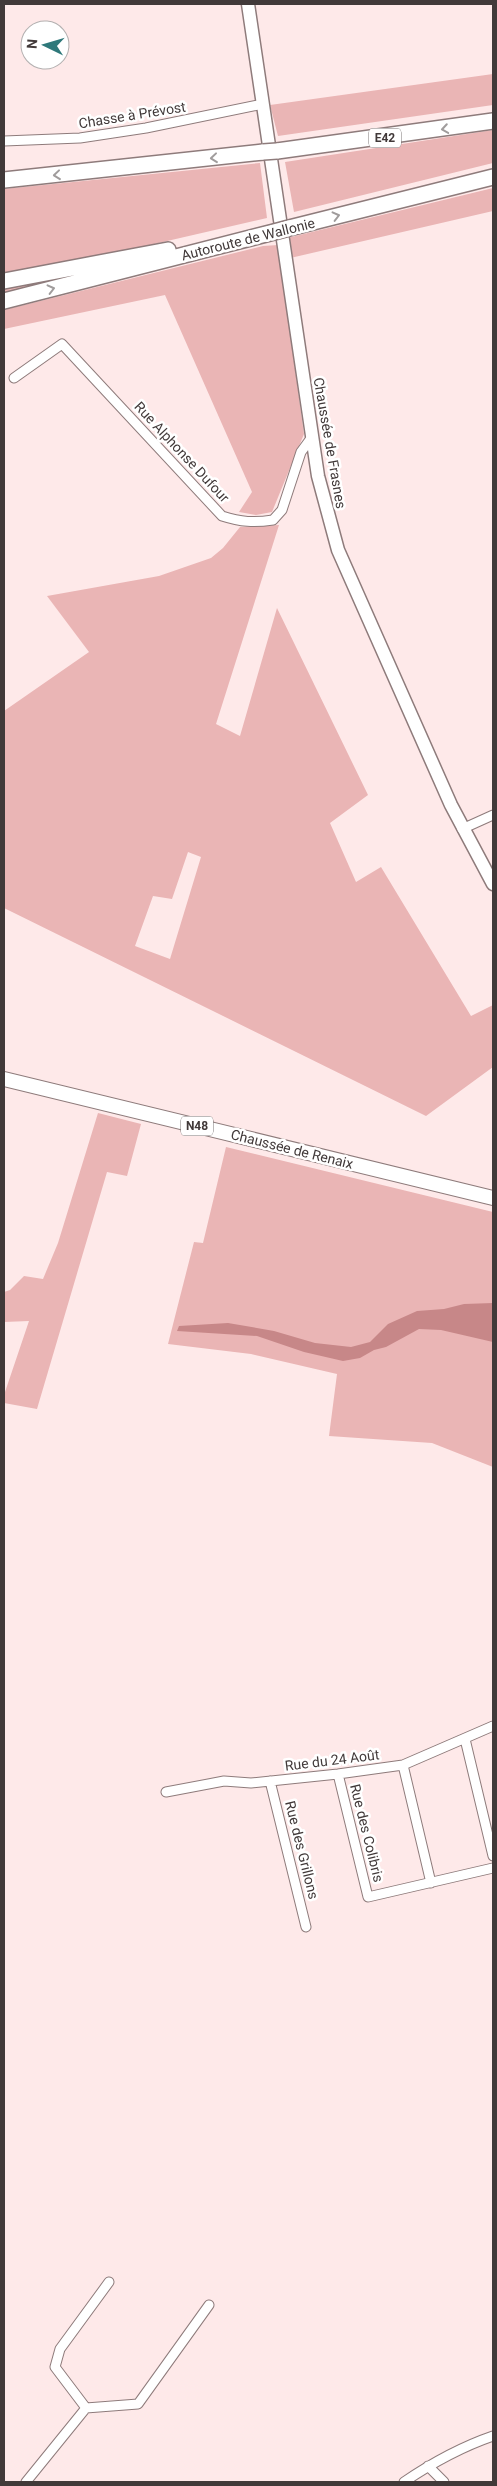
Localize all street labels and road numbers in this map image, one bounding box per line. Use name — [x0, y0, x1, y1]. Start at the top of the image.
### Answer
street label: Chasse à Prévost — [77, 99, 187, 131]
road number: E42 — [369, 128, 401, 148]
street label: Autoroute de Wallonie — [180, 215, 316, 263]
street label: Chaussée de Frasnes — [311, 376, 349, 510]
street label: Rue Alphonse Dufour — [131, 398, 233, 506]
road number: N48 — [181, 1116, 213, 1136]
street label: Chaussée de Renaix — [229, 1126, 355, 1172]
street label: Rue du 24 Août — [284, 1746, 380, 1774]
street label: Rue des Colibris — [347, 1782, 387, 1884]
street label: Rue des Grillons — [282, 1799, 322, 1901]

